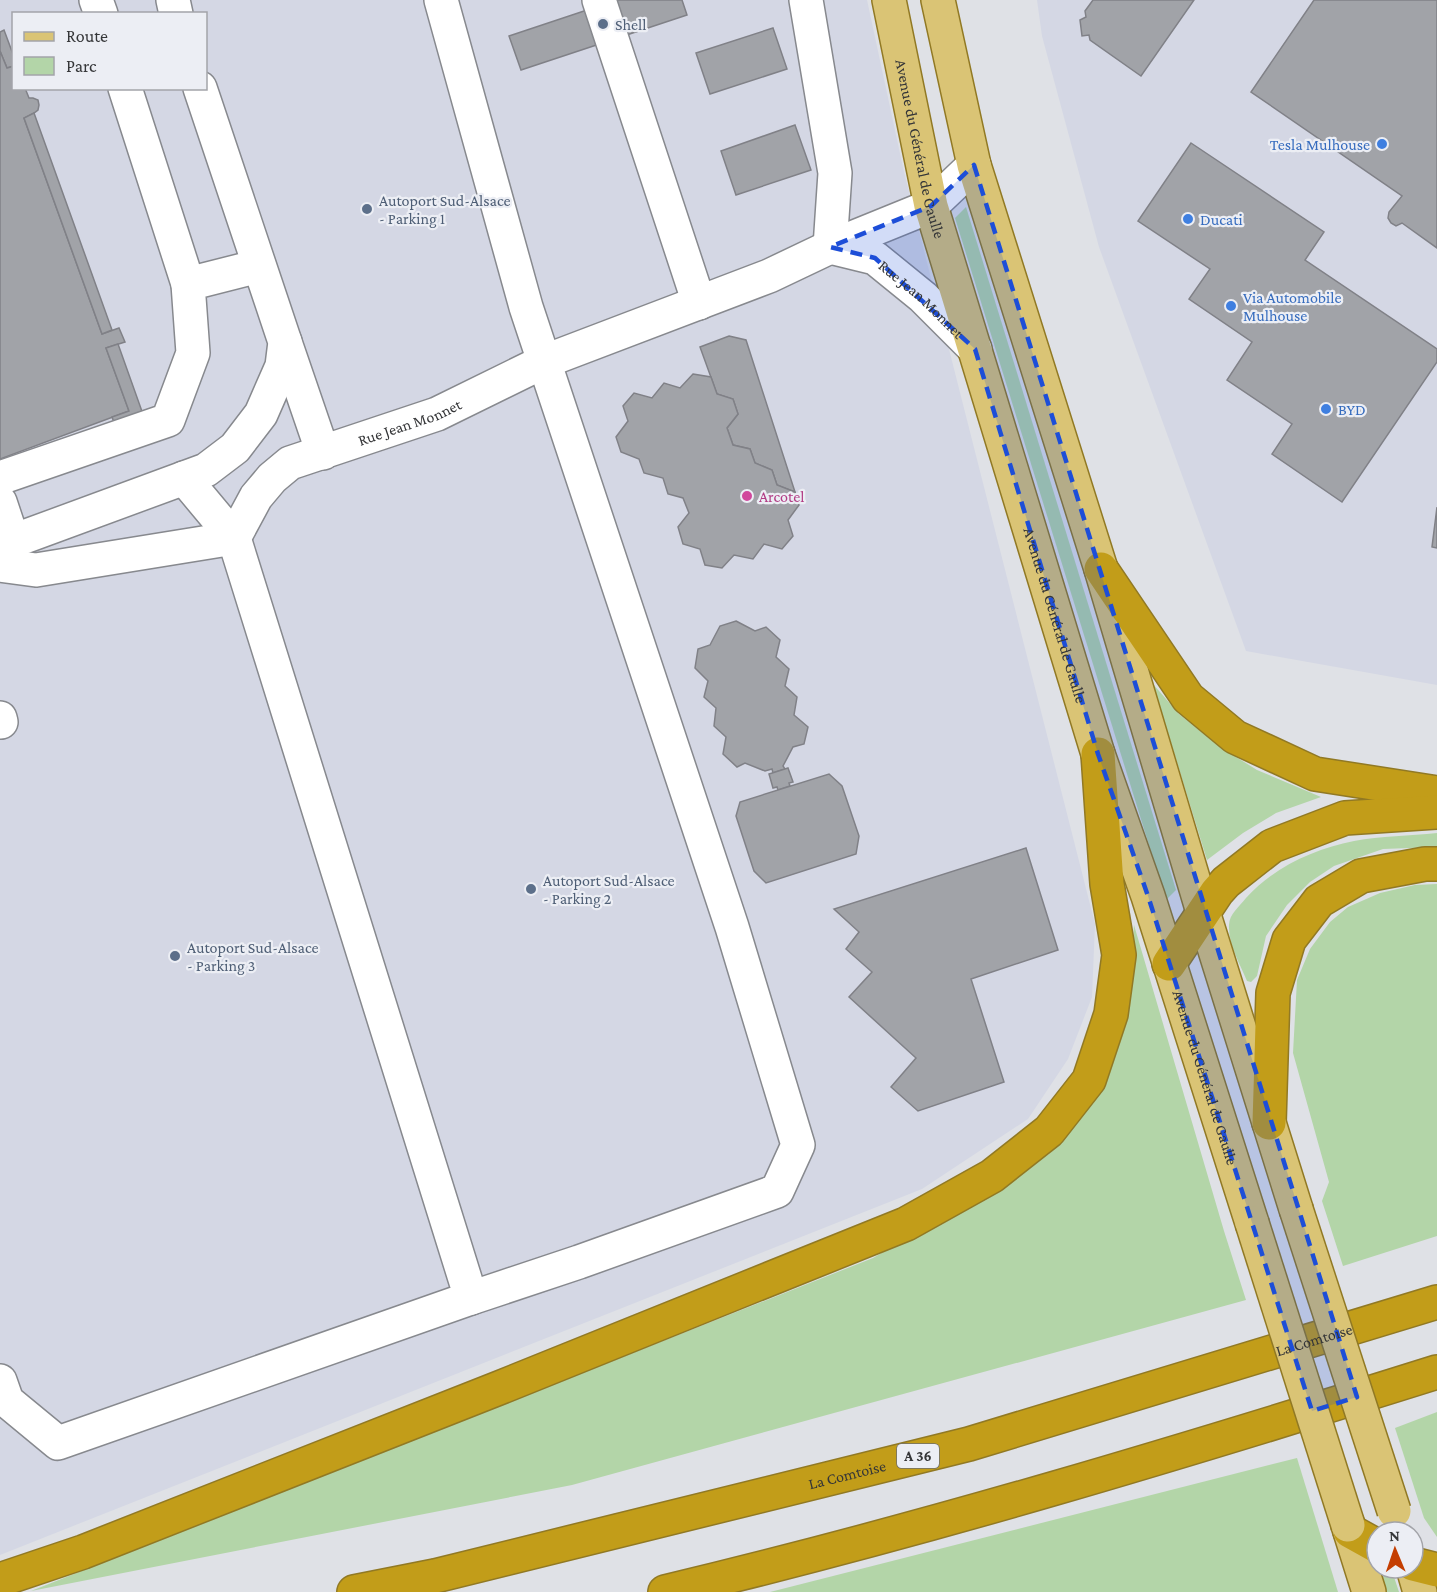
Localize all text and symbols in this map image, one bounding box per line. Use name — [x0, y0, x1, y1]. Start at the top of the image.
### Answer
legend — [12, 12, 207, 90]
place label: Shell — [615, 16, 647, 33]
marker: Shell — [596, 17, 610, 31]
text: Route — [66, 26, 108, 46]
text: Parc — [66, 56, 97, 76]
street label: Avenue du Général de Gaulle — [892, 58, 948, 240]
place label: Tesla Mulhouse — [1270, 136, 1370, 153]
marker: Tesla Mulhouse — [1375, 137, 1389, 151]
place label: Autoport Sud-Alsace - Parking 1 — [379, 192, 511, 228]
marker: Autoport Sud-Alsace - Parking 1 — [360, 202, 374, 216]
place label: Ducati — [1200, 211, 1243, 228]
marker: Ducati — [1181, 212, 1195, 226]
street label: Rue Jean Monnet — [875, 257, 968, 342]
place label: Via Automobile Mulhouse — [1243, 289, 1341, 324]
marker: Via Automobile Mulhouse — [1224, 299, 1238, 313]
street label: Rue Jean Monnet — [356, 395, 465, 449]
place label: BYD — [1338, 401, 1366, 418]
marker: BYD — [1319, 402, 1333, 416]
place label: Arcotel — [759, 488, 804, 505]
marker: Arcotel — [740, 489, 754, 503]
street label: Avenue du Général de Gaulle — [1020, 525, 1090, 705]
place label: Autoport Sud-Alsace - Parking 2 — [543, 872, 675, 908]
marker: Autoport Sud-Alsace - Parking 2 — [524, 882, 538, 896]
place label: Autoport Sud-Alsace - Parking 3 — [187, 939, 319, 975]
marker: Autoport Sud-Alsace - Parking 3 — [168, 949, 182, 963]
street label: Avenue du Général de Gaulle — [1169, 988, 1241, 1167]
street label: La Comtoise — [1274, 1320, 1354, 1359]
road number: A 36 — [897, 1444, 939, 1468]
street label: La Comtoise — [807, 1457, 888, 1492]
north arrow — [1365, 1520, 1425, 1580]
text: N — [1389, 1527, 1400, 1544]

